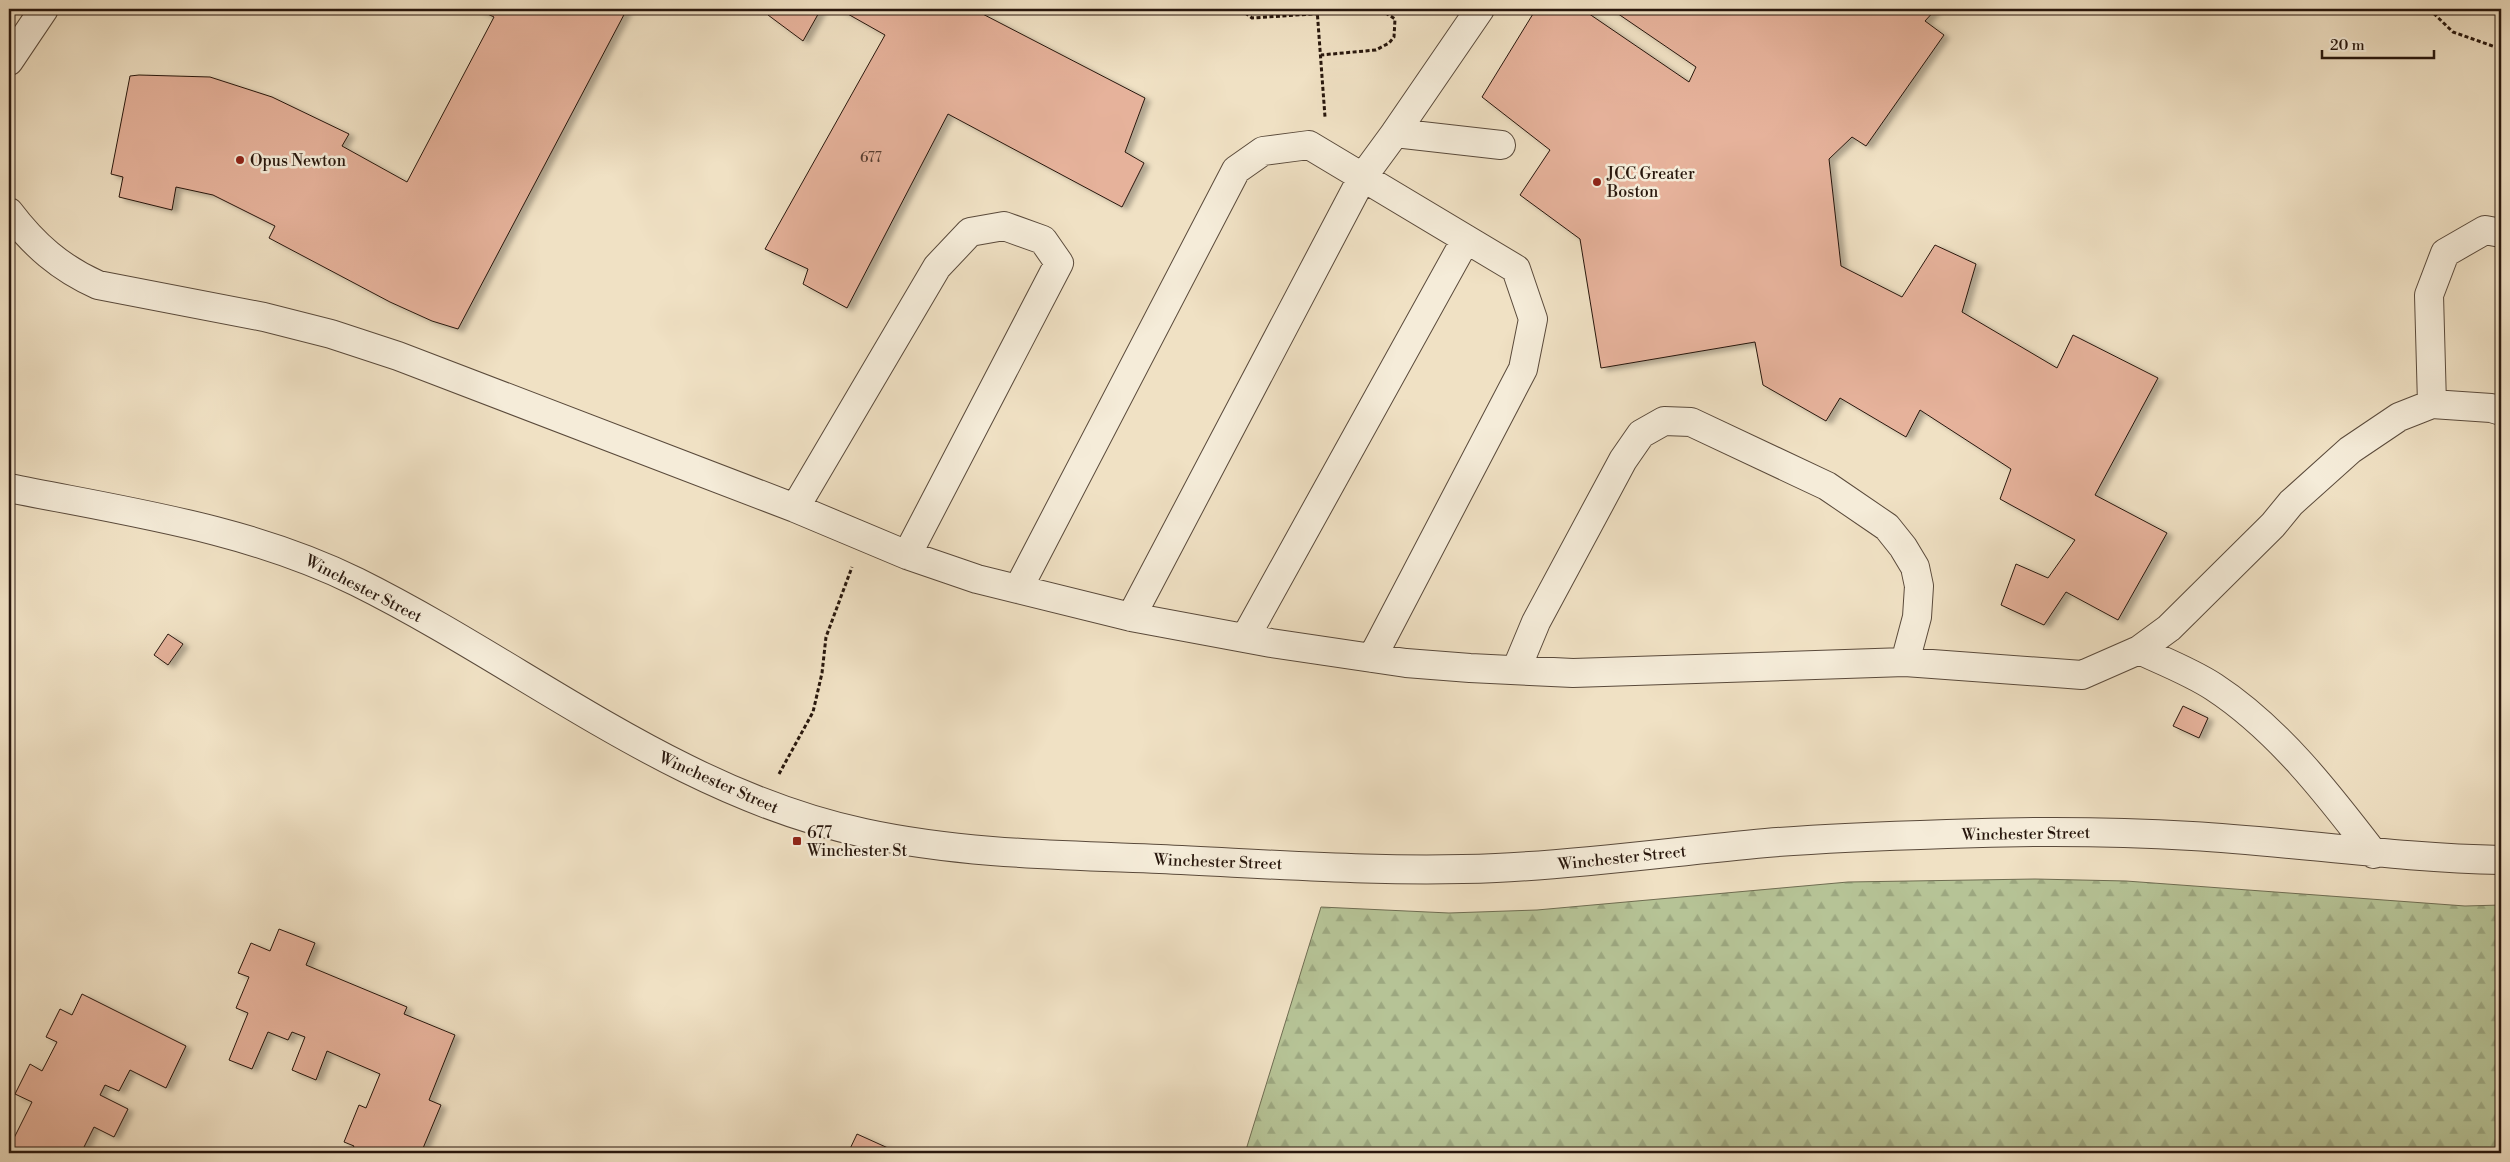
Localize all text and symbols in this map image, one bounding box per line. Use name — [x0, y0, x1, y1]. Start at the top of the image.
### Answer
scale bar — [2322, 28, 2435, 60]
text: 20 m — [2330, 36, 2365, 55]
house number: 677 — [860, 149, 882, 167]
place label: Opus Newton — [250, 151, 346, 171]
marker: Opus Newton — [234, 154, 246, 166]
place label: JCC Greater Boston — [1606, 164, 1695, 202]
marker: JCC Greater Boston — [1591, 176, 1603, 188]
street label: Winchester Street — [301, 550, 426, 627]
street label: Winchester Street — [655, 747, 782, 818]
place label: 677 Winchester St — [806, 823, 907, 861]
street label: Winchester Street — [1960, 823, 2091, 845]
marker: 677 Winchester St — [791, 835, 803, 847]
street label: Winchester Street — [1556, 841, 1687, 875]
street label: Winchester Street — [1152, 850, 1283, 874]

